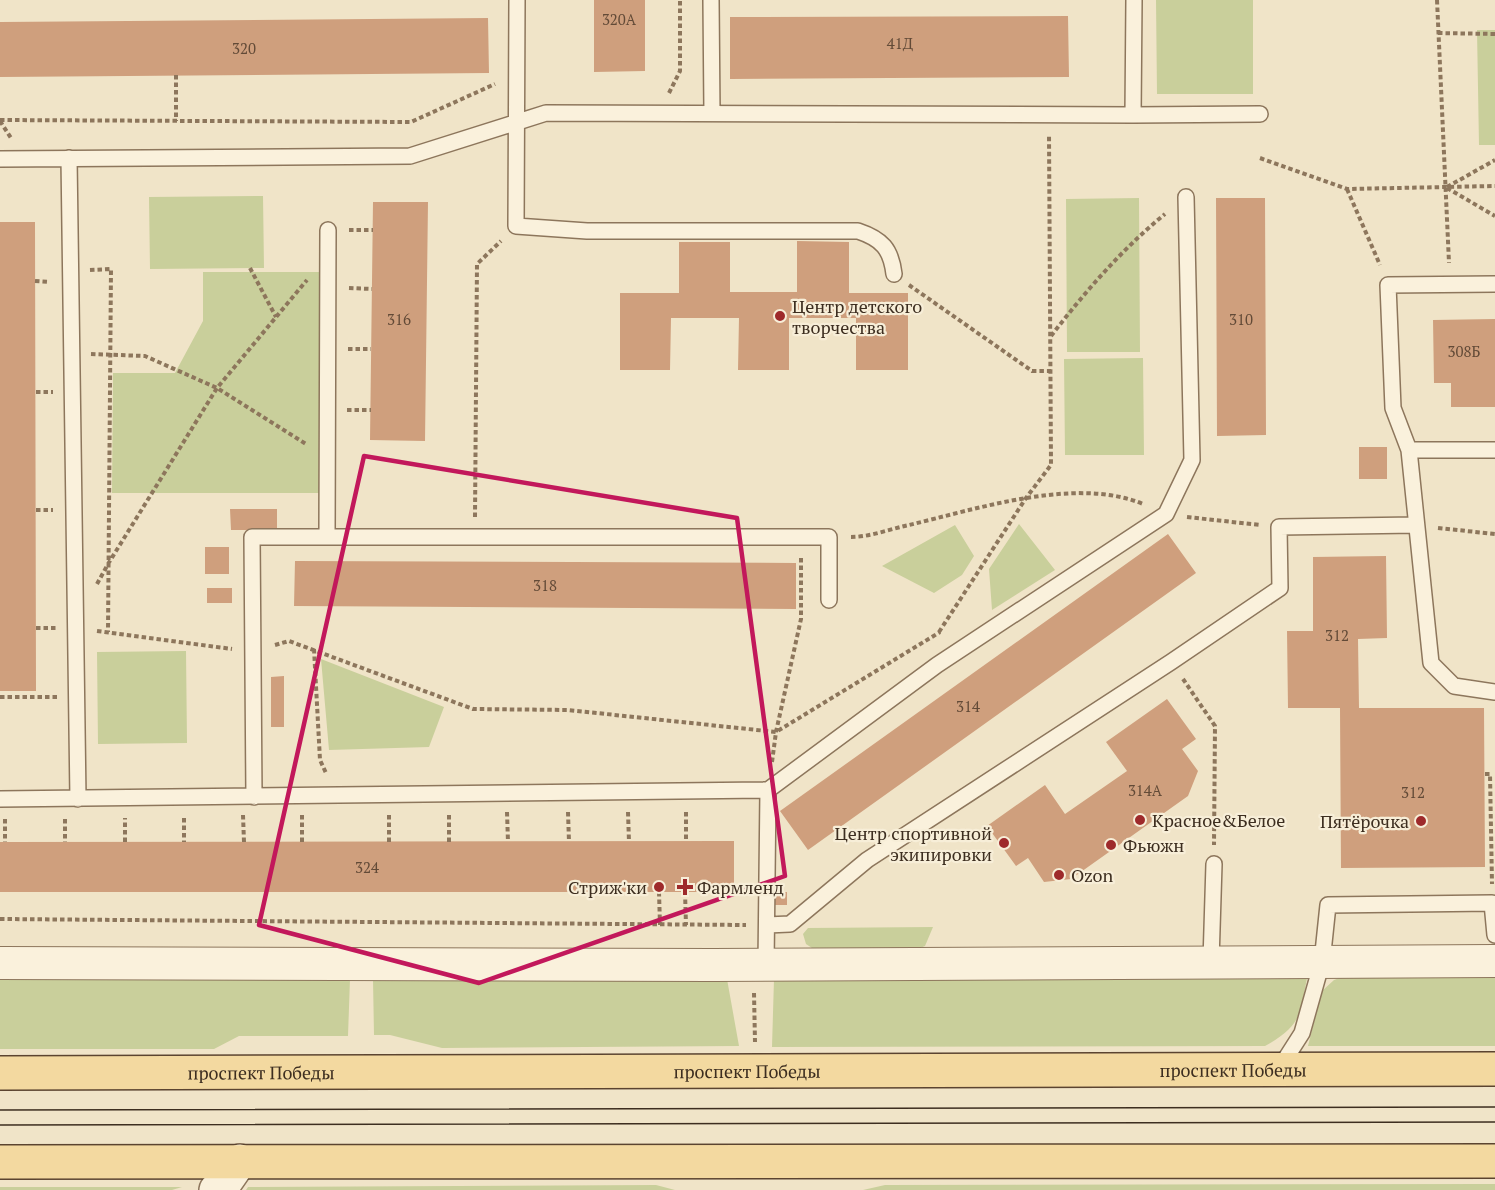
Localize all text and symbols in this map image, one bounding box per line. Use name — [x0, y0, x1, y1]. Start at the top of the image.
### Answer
house number: 320А — [602, 9, 637, 29]
house number: 41Д — [887, 33, 914, 53]
house number: 320 — [232, 38, 256, 58]
place label: Центр детского творчества — [792, 294, 922, 339]
house number: 316 — [387, 309, 411, 329]
marker: Центр детского творчества — [773, 309, 787, 323]
house number: 310 — [1229, 309, 1253, 329]
house number: 308Б — [1448, 341, 1481, 361]
house number: 318 — [533, 575, 557, 595]
house number: 312 — [1325, 625, 1349, 645]
house number: 314 — [956, 696, 980, 716]
house number: 314А — [1128, 780, 1163, 800]
house number: 312 — [1401, 782, 1425, 802]
place label: Красное&Белое — [1152, 808, 1285, 832]
place label: Пятёрочка — [1320, 809, 1409, 833]
marker: Красное&Белое — [1133, 813, 1147, 827]
marker: Пятёрочка — [1414, 814, 1428, 828]
place label: Центр спортивной экипировки — [835, 821, 992, 866]
place label: Фьюжн — [1123, 833, 1184, 857]
marker: Центр спортивной экипировки — [997, 836, 1011, 850]
marker: Фьюжн — [1104, 838, 1118, 852]
house number: 324 — [355, 857, 379, 877]
place label: Ozon — [1071, 863, 1114, 887]
marker: Ozon — [1052, 868, 1066, 882]
place label: Стриж'ки — [568, 875, 647, 899]
place label: Фармленд — [697, 875, 784, 899]
marker: Стриж'ки — [652, 880, 666, 894]
marker: Фармленд — [678, 880, 692, 894]
street label: проспект Победы — [1159, 1058, 1307, 1082]
street label: проспект Победы — [673, 1059, 821, 1083]
street label: проспект Победы — [187, 1060, 335, 1084]

